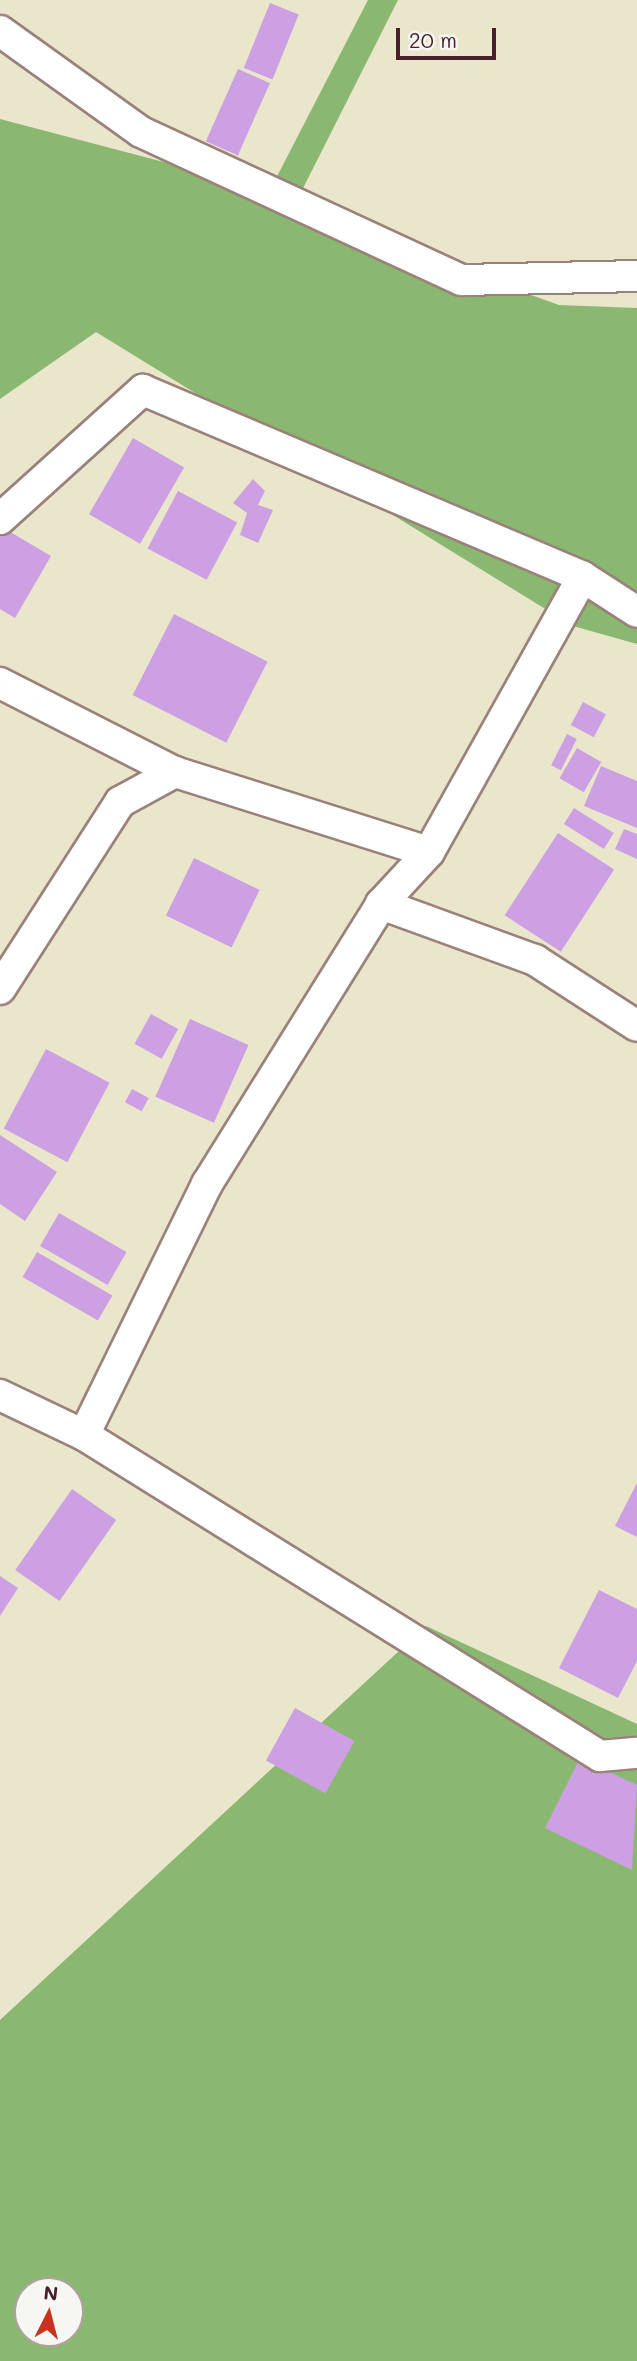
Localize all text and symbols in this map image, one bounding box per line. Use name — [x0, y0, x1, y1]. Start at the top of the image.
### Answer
scale bar — [399, 14, 499, 58]
text: 20 m — [409, 26, 457, 53]
north arrow — [14, 2277, 84, 2347]
text: N — [43, 2279, 60, 2306]

